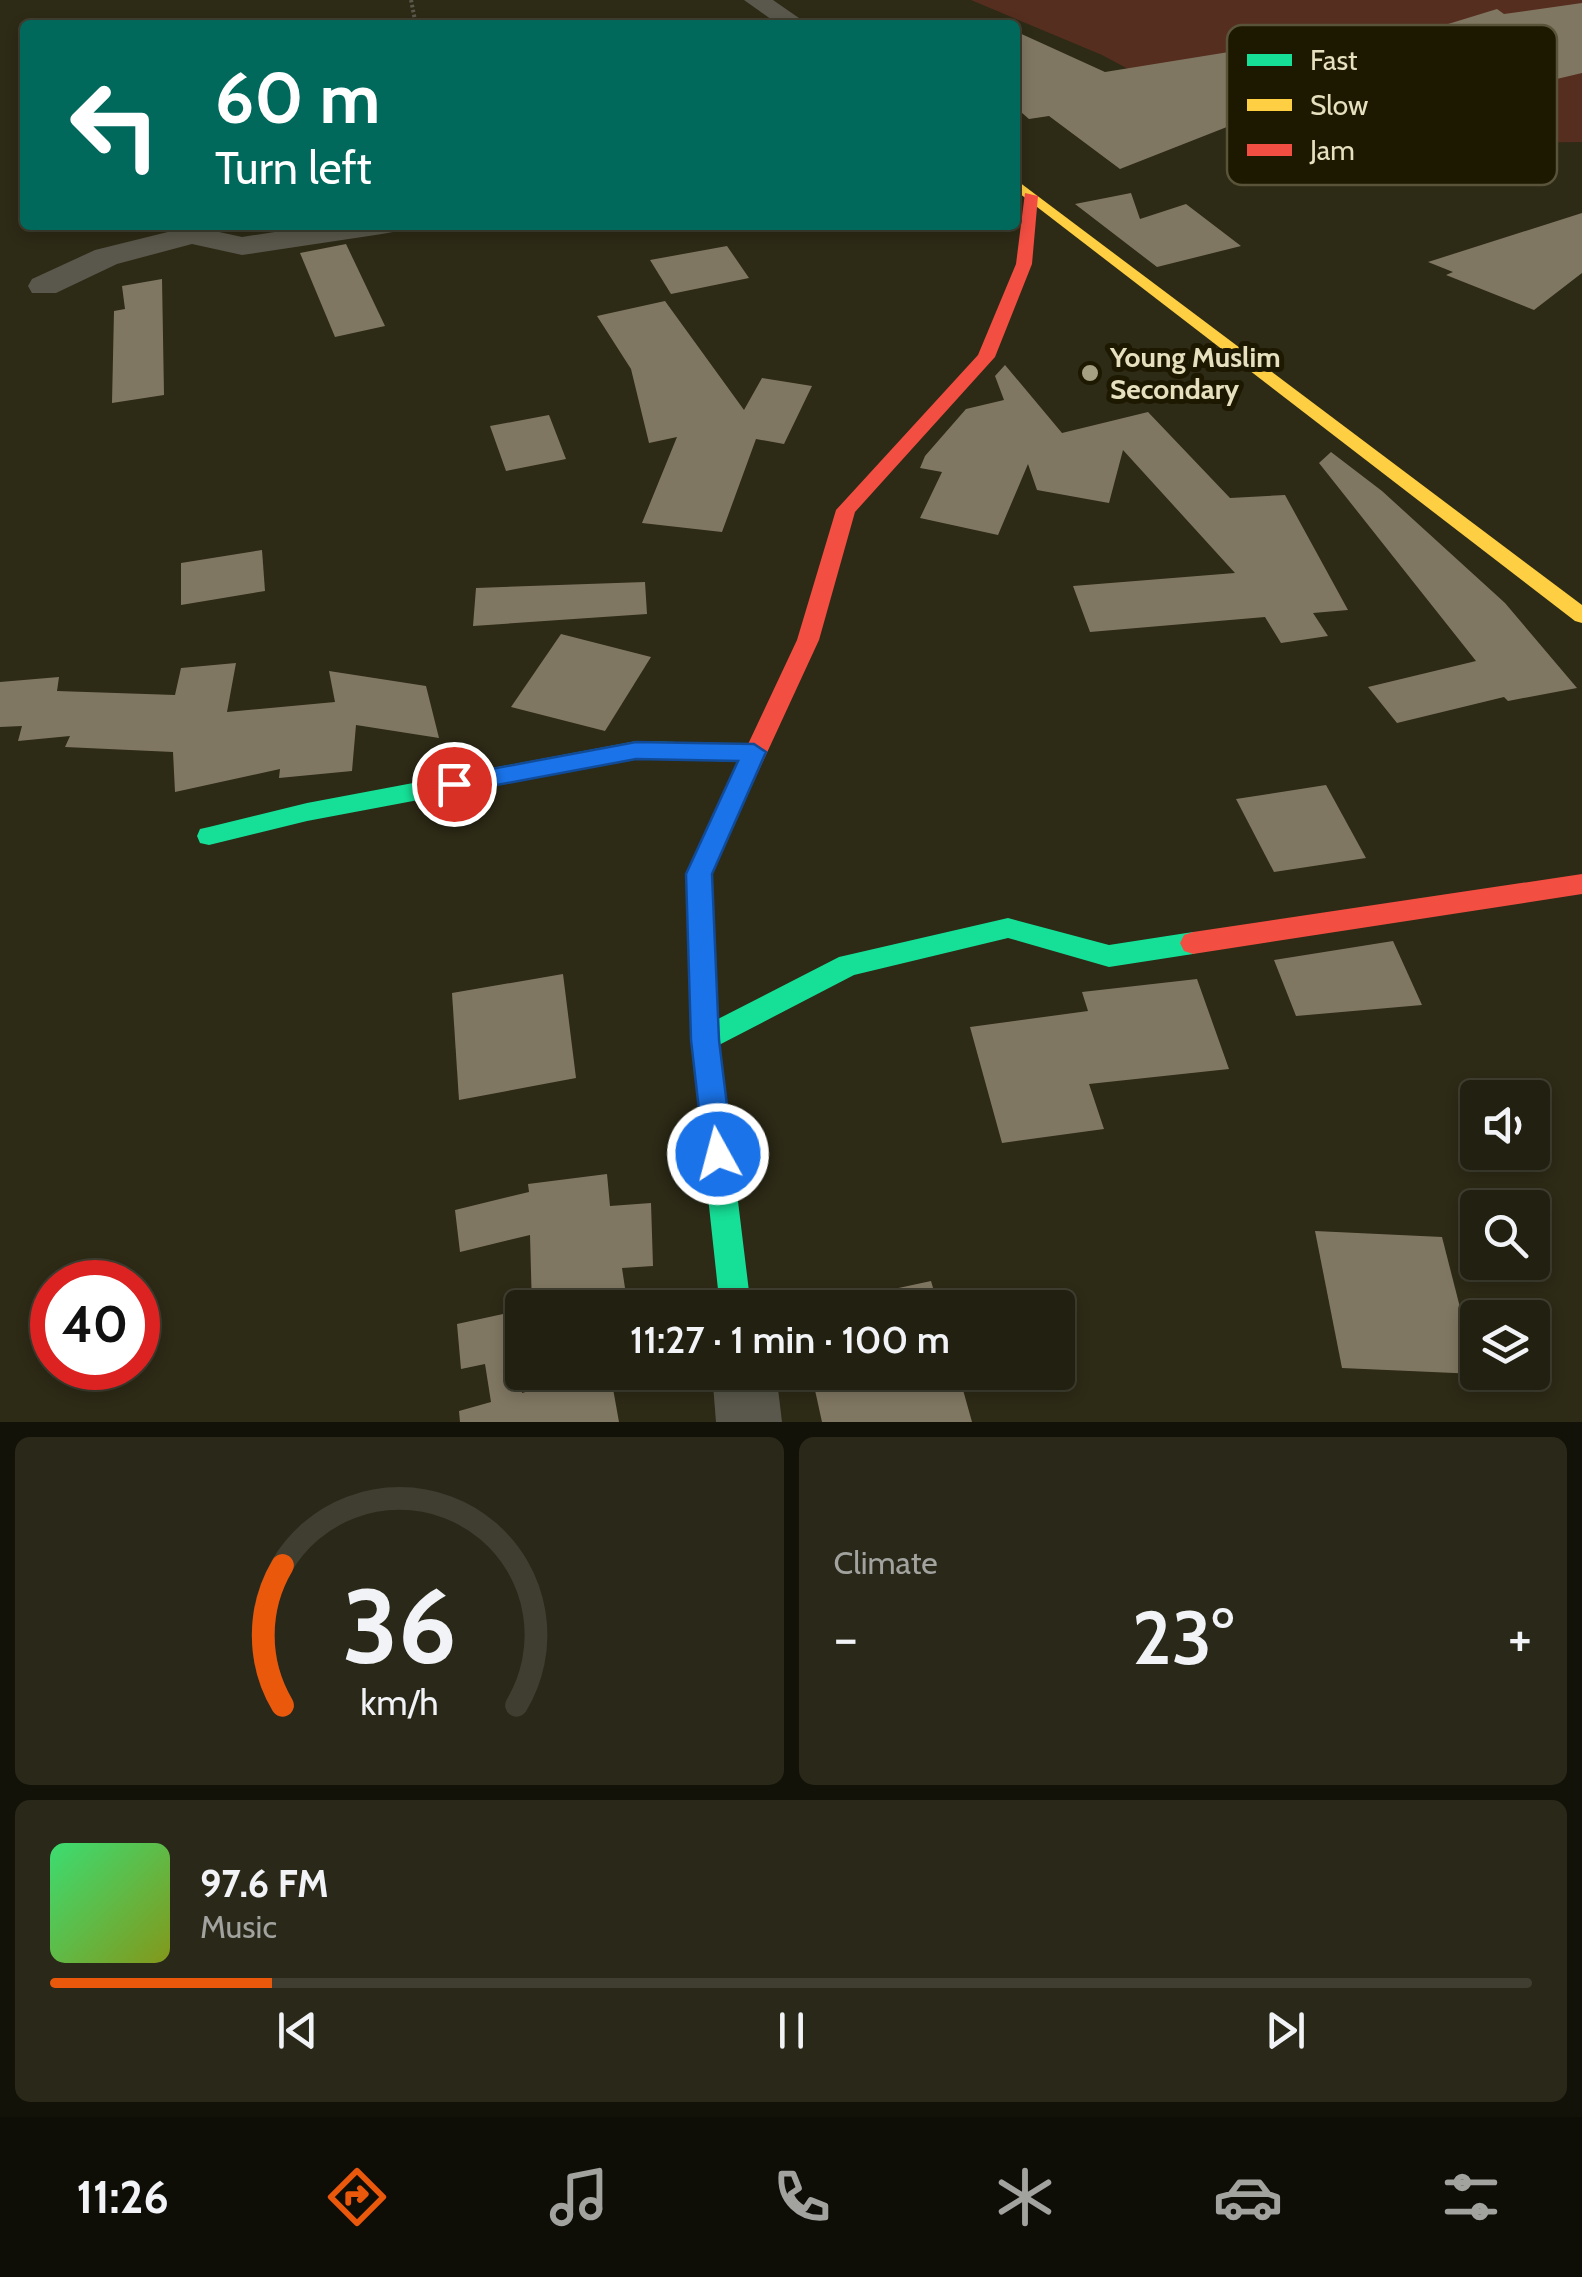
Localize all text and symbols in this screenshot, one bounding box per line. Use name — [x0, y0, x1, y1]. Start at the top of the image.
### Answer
legend — [1227, 25, 1557, 185]
text: Fast — [1310, 43, 1358, 77]
text: 60 m — [215, 55, 380, 141]
icon: left — [50, 60, 180, 190]
text: Slow — [1310, 88, 1368, 122]
text: Jam — [1309, 133, 1355, 167]
text: Turn left — [215, 141, 372, 195]
place label: Young Muslim Secondary — [1109, 340, 1281, 406]
marker: Young Muslim Secondary — [1079, 362, 1101, 384]
pin — [412, 742, 497, 827]
icon: arrive — [427, 757, 482, 812]
map controls — [1460, 1080, 1550, 1390]
button: sound — [1460, 1080, 1550, 1170]
position arrow — [666, 1102, 770, 1206]
button: search — [1460, 1190, 1550, 1280]
speed limit sign: 40 — [30, 1260, 160, 1390]
button: layers — [1460, 1300, 1550, 1390]
text: 11:27 · 1 min · 100 m — [630, 1316, 950, 1363]
text: Climate — [834, 1543, 938, 1582]
text: 36 — [342, 1563, 457, 1689]
text: 23° — [1132, 1592, 1234, 1683]
text: − — [834, 1604, 858, 1671]
text: + — [1508, 1604, 1532, 1671]
text: km/h — [360, 1681, 438, 1724]
text: 97.6 FM — [200, 1860, 329, 1907]
text: Music — [200, 1907, 277, 1946]
icon: previous — [270, 2003, 325, 2058]
icon: pause — [764, 2003, 819, 2058]
icon: next — [1258, 2003, 1313, 2058]
icon: directions — [322, 2162, 392, 2232]
icon: music — [544, 2162, 614, 2232]
icon: phone — [767, 2162, 837, 2232]
icon: climate — [990, 2162, 1060, 2232]
icon: car — [1213, 2162, 1283, 2232]
icon: filters — [1436, 2162, 1506, 2232]
text: 11:26 — [76, 2170, 169, 2224]

